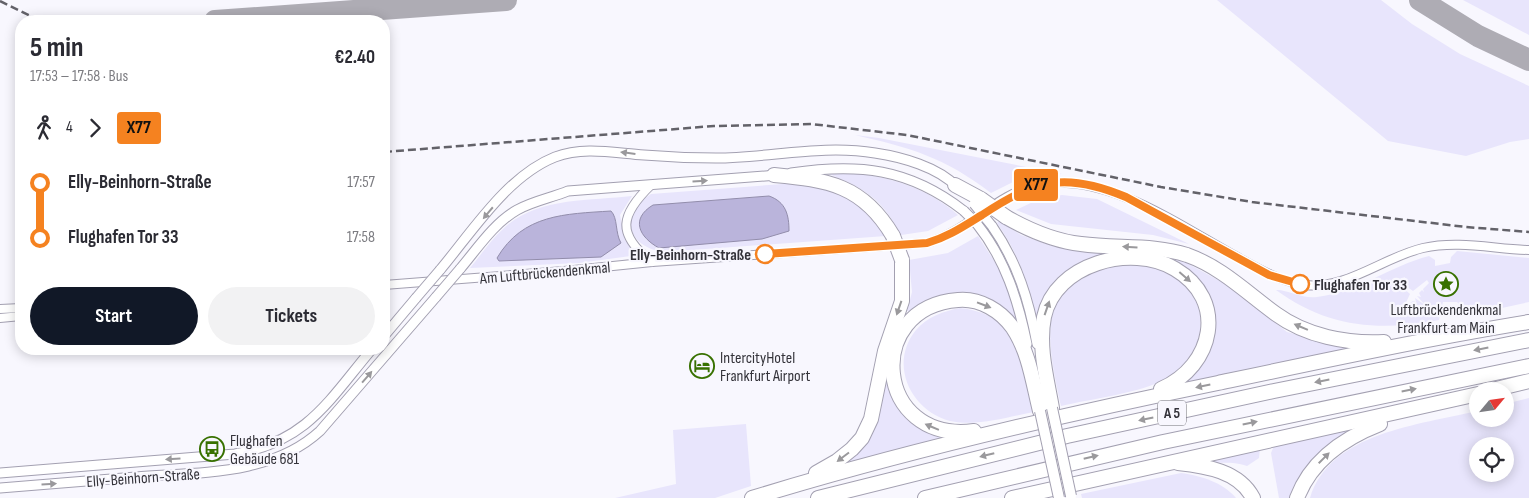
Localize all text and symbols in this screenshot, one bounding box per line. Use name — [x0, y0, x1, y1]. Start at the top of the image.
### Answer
text: 5 min — [30, 31, 83, 64]
text: €2.40 — [334, 46, 375, 69]
text: 17:53 – 17:58 · Bus — [30, 67, 128, 86]
icon: walk — [30, 114, 58, 142]
icon: forward — [81, 114, 109, 142]
text: X77 — [127, 117, 151, 138]
text: 4 — [66, 118, 73, 137]
one-way arrow — [620, 149, 636, 157]
line badge: X77 — [1007, 169, 1065, 201]
text: Elly-Beinhorn-Straße — [68, 171, 212, 194]
text: 17:57 — [347, 173, 375, 192]
text: X77 — [1024, 174, 1048, 195]
one-way arrow — [692, 177, 708, 185]
one-way arrow — [482, 206, 493, 219]
text: Flughafen Tor 33 — [68, 226, 179, 249]
text: 17:58 — [347, 228, 375, 247]
one-way arrow — [1122, 243, 1138, 251]
marker: Elly-Beinhorn-Straße — [755, 244, 775, 264]
place label: Elly-Beinhorn-Straße — [630, 246, 751, 265]
street label: Am Luftbrückendenkmal — [478, 258, 611, 289]
one-way arrow — [1178, 271, 1191, 282]
place icon: Luftbrückendenkmal Frankfurt am Main — [1433, 271, 1459, 297]
marker: Flughafen Tor 33 — [1290, 274, 1310, 294]
place label: Flughafen Tor 33 — [1314, 276, 1407, 295]
button: Start — [30, 287, 198, 345]
button: Tickets — [208, 287, 375, 345]
one-way arrow — [1043, 300, 1051, 315]
one-way arrow — [895, 301, 903, 316]
one-way arrow — [977, 301, 992, 309]
place label: Luftbrückendenkmal Frankfurt am Main — [1390, 301, 1502, 338]
one-way arrow — [1294, 323, 1308, 331]
one-way arrow — [1473, 346, 1489, 354]
place label: IntercityHotel Frankfurt Airport — [720, 349, 810, 386]
hotel icon: IntercityHotel Frankfurt Airport — [689, 353, 715, 379]
one-way arrow — [361, 371, 372, 384]
one-way arrow — [1313, 378, 1329, 386]
one-way arrow — [1195, 382, 1211, 390]
north arrow — [1469, 382, 1514, 428]
map controls — [1469, 382, 1514, 482]
one-way arrow — [1402, 386, 1418, 394]
road number: A 5 — [1158, 400, 1186, 426]
one-way arrow — [1137, 415, 1153, 423]
one-way arrow — [1243, 419, 1258, 427]
one-way arrow — [925, 422, 939, 430]
place label: Flughafen Gebäude 681 — [230, 432, 300, 469]
bus stop icon: Flughafen Gebäude 681 — [199, 436, 225, 462]
button: locate — [1469, 437, 1514, 482]
one-way arrow — [837, 451, 850, 462]
one-way arrow — [980, 451, 995, 459]
one-way arrow — [1318, 452, 1330, 464]
one-way arrow — [1084, 453, 1099, 461]
one-way arrow — [164, 456, 180, 464]
street label: Elly-Beinhorn-Straße — [86, 465, 201, 492]
one-way arrow — [41, 480, 57, 488]

